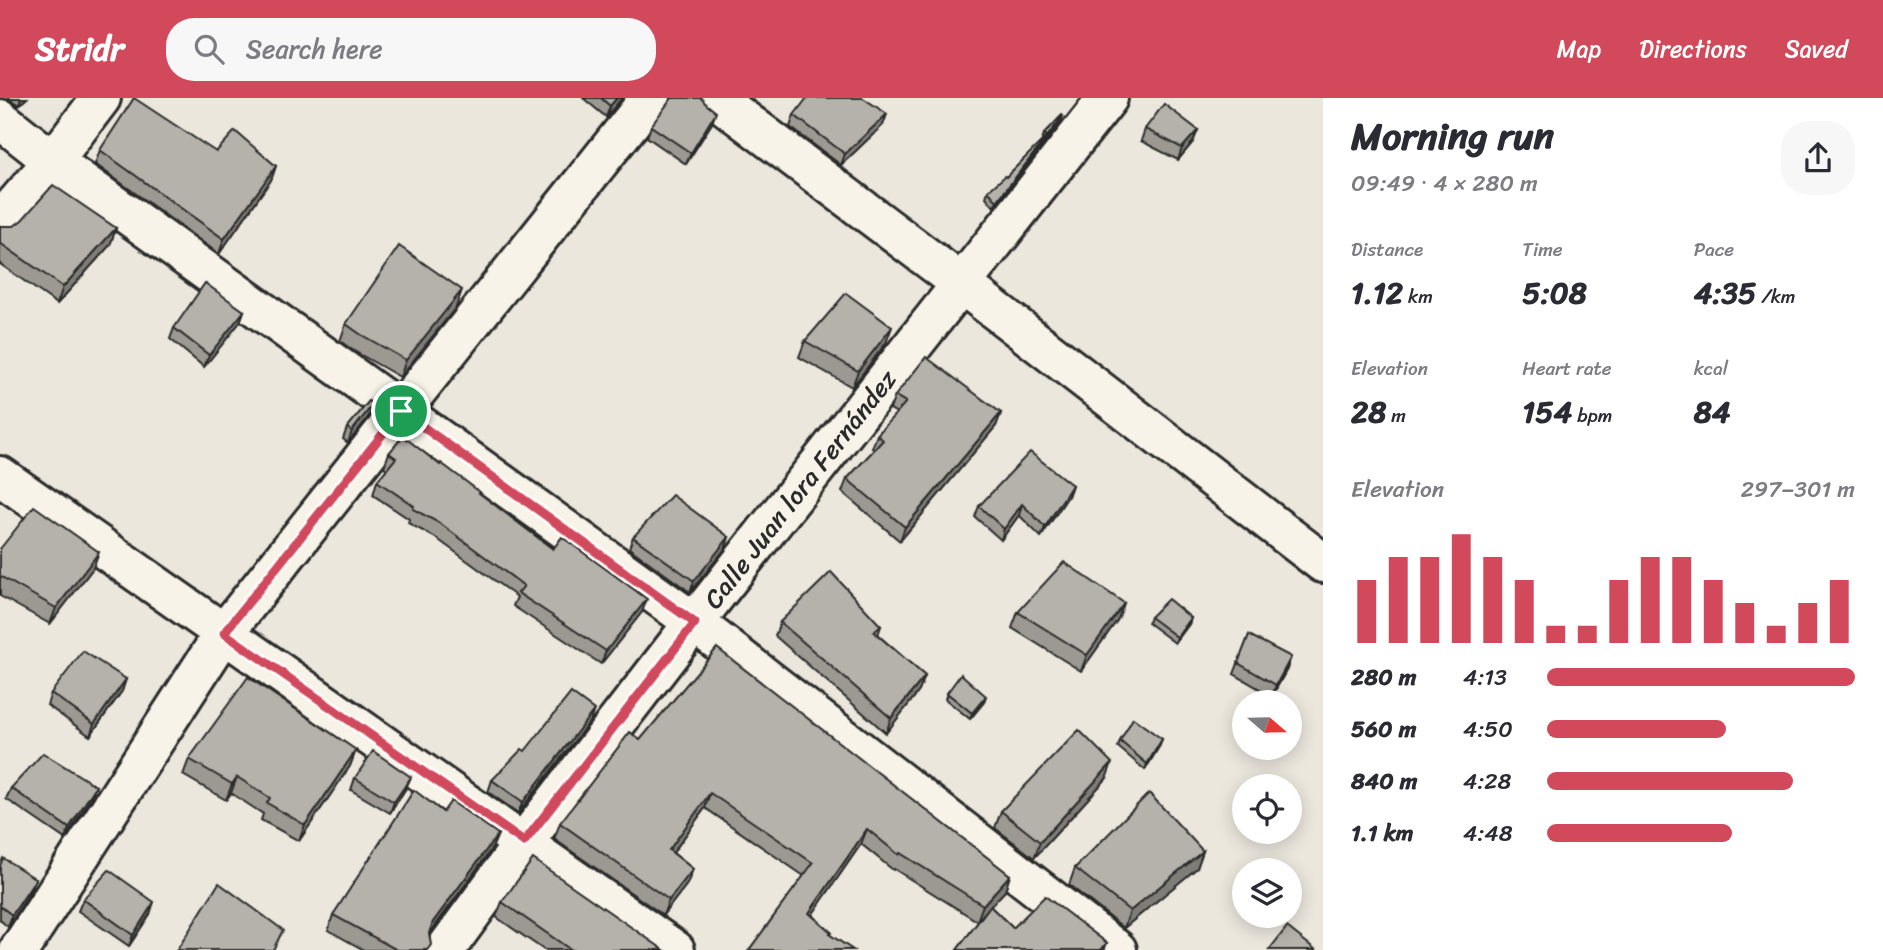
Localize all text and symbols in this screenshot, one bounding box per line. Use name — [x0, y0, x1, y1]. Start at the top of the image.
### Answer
search box — [166, 18, 656, 81]
text: Stridr — [35, 20, 124, 78]
text: Search here — [246, 26, 383, 72]
text: Map — [1557, 28, 1601, 70]
text: Directions — [1639, 28, 1747, 70]
text: Saved — [1785, 28, 1848, 70]
icon: search — [190, 30, 228, 68]
text: Morning run — [1351, 103, 1554, 170]
button: share — [1781, 121, 1855, 195]
text: 09:49 · 4 × 280 m — [1351, 163, 1538, 204]
text: Distance — [1351, 233, 1423, 266]
text: Time — [1522, 233, 1563, 266]
text: Pace — [1694, 233, 1734, 266]
text: 1.12 — [1351, 266, 1403, 320]
text: 5:08 — [1522, 266, 1587, 320]
text: 4:35 — [1694, 266, 1756, 320]
text: km — [1403, 280, 1433, 313]
text: /km — [1756, 280, 1795, 313]
text: Elevation — [1351, 352, 1428, 385]
text: Heart rate — [1522, 352, 1612, 385]
text: kcal — [1694, 352, 1728, 385]
street label: Calle Juan lora Fernández — [691, 358, 909, 619]
pin — [371, 381, 431, 441]
text: 28 — [1351, 385, 1386, 439]
text: 154 — [1522, 385, 1572, 439]
text: 84 — [1694, 385, 1731, 439]
icon: arrive — [382, 392, 420, 430]
text: m — [1386, 399, 1406, 432]
text: bpm — [1572, 399, 1612, 432]
text: Elevation — [1351, 469, 1444, 510]
text: 297–301 m — [1741, 469, 1855, 510]
text: 280 m — [1351, 657, 1416, 698]
text: 4:13 — [1463, 657, 1507, 698]
north arrow — [1232, 690, 1302, 760]
map controls — [1232, 690, 1302, 928]
text: 560 m — [1351, 709, 1416, 750]
text: 4:50 — [1463, 709, 1513, 750]
text: 840 m — [1351, 761, 1417, 802]
text: 4:28 — [1463, 761, 1511, 802]
button: locate — [1232, 774, 1302, 844]
text: 1.1 km — [1351, 813, 1414, 854]
text: 4:48 — [1463, 813, 1513, 854]
button: layers — [1232, 858, 1302, 928]

